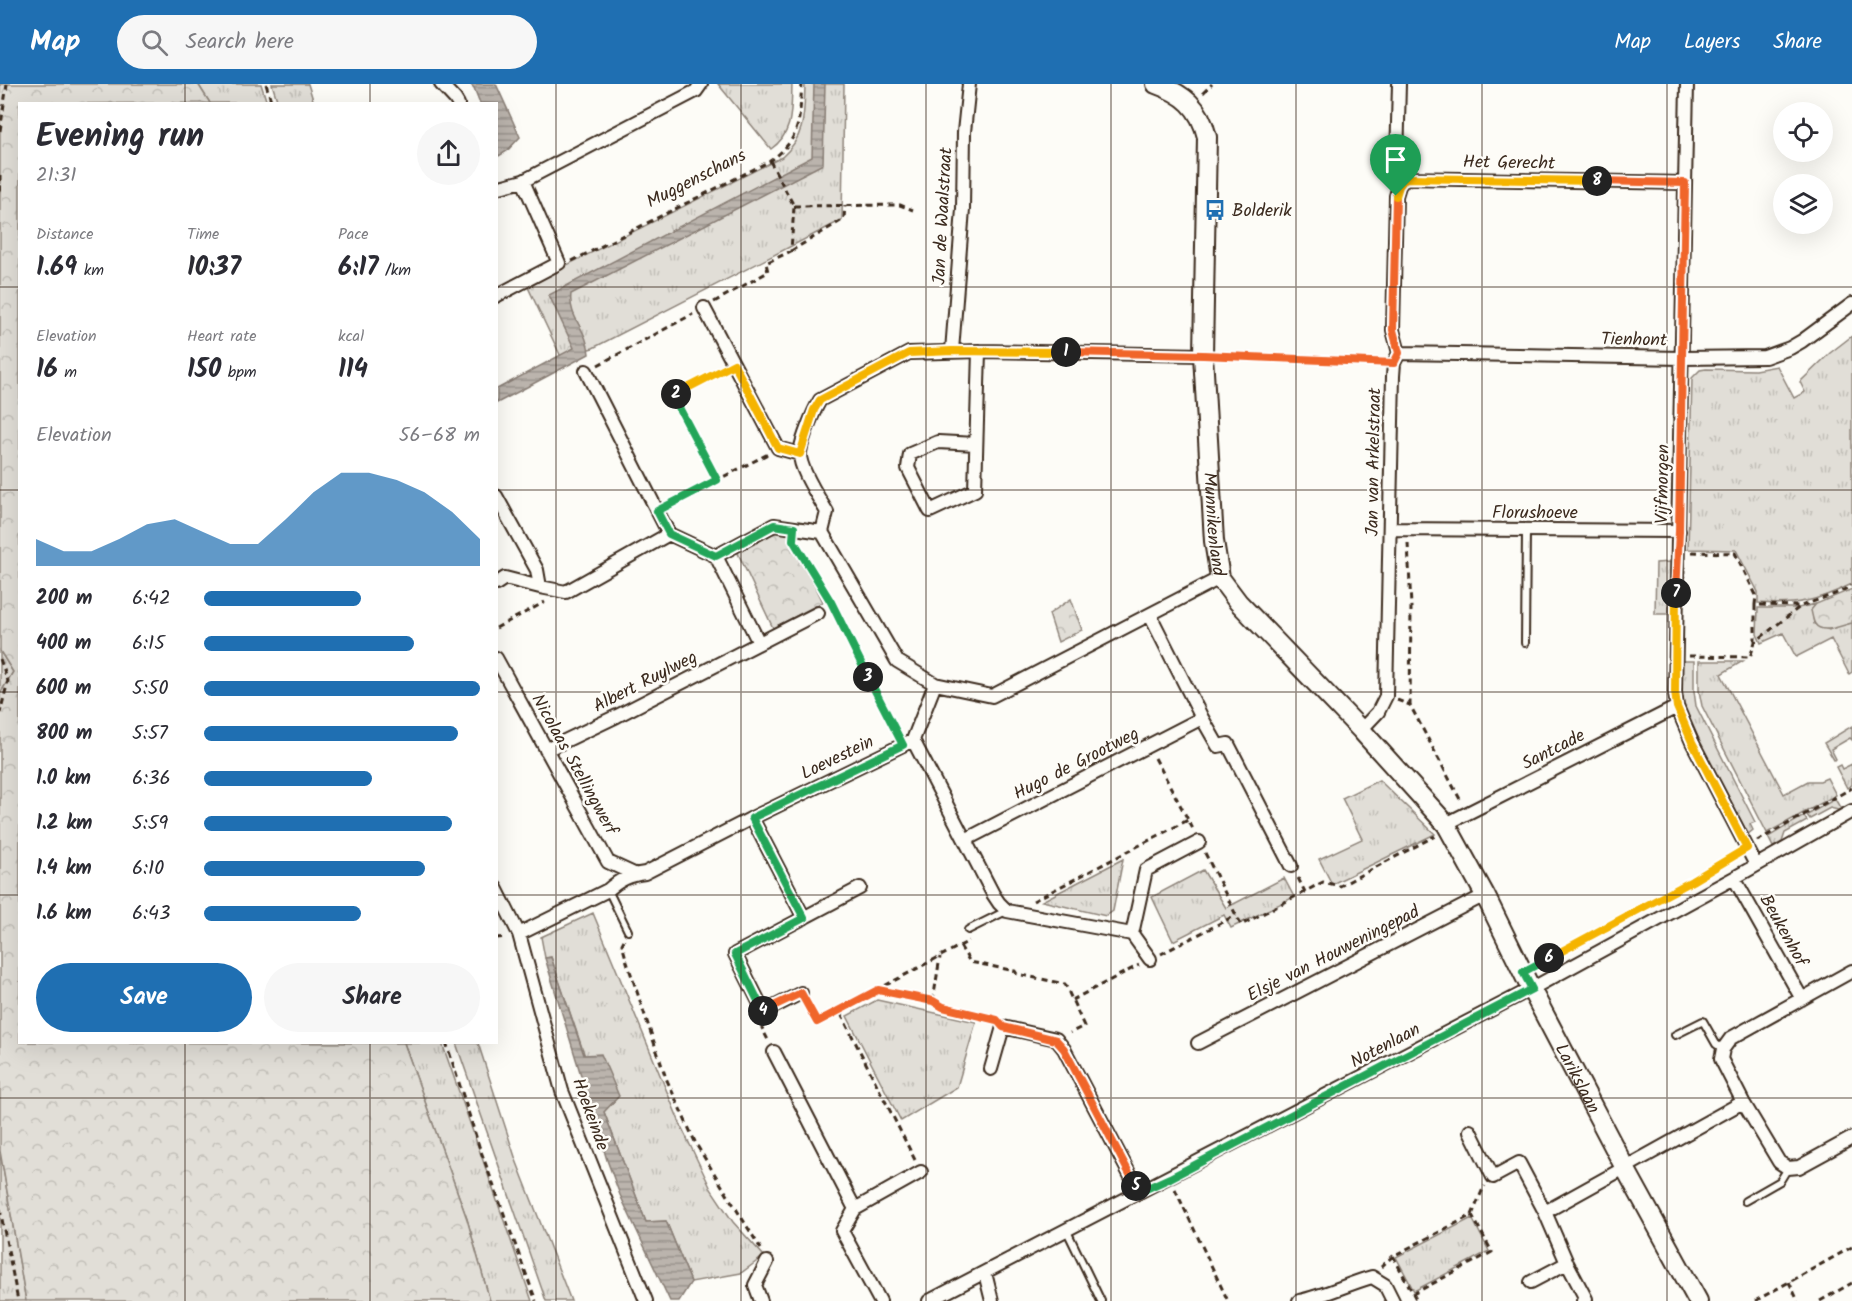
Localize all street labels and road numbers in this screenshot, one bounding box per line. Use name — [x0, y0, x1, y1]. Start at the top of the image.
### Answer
street label: Muggenschans — [642, 142, 752, 217]
street label: Jan de Waalstraat — [925, 145, 962, 286]
street label: Het Gerecht — [1463, 148, 1556, 179]
street label: Tienhont — [1601, 325, 1668, 356]
street label: Jan van Arkelstraat — [1359, 386, 1390, 537]
street label: Vijfmorgen — [1648, 444, 1679, 524]
street label: Munnikenland — [1194, 471, 1233, 579]
street label: Florushoeve — [1492, 499, 1578, 528]
street label: Albert Ruylweg — [588, 644, 703, 721]
street label: Nicolaas Stellingwerf — [523, 689, 626, 843]
street label: Hugo de Grootweg — [1009, 720, 1145, 809]
street label: Santcade — [1517, 722, 1591, 779]
street label: Loevestein — [796, 728, 879, 789]
street label: Beukenhof — [1751, 889, 1816, 974]
street label: Elsje van Houweningepad — [1242, 898, 1426, 1011]
street label: Notenlaan — [1345, 1016, 1426, 1077]
street label: Larikslaan — [1546, 1039, 1607, 1119]
street label: Hoekeinde — [563, 1074, 616, 1155]

